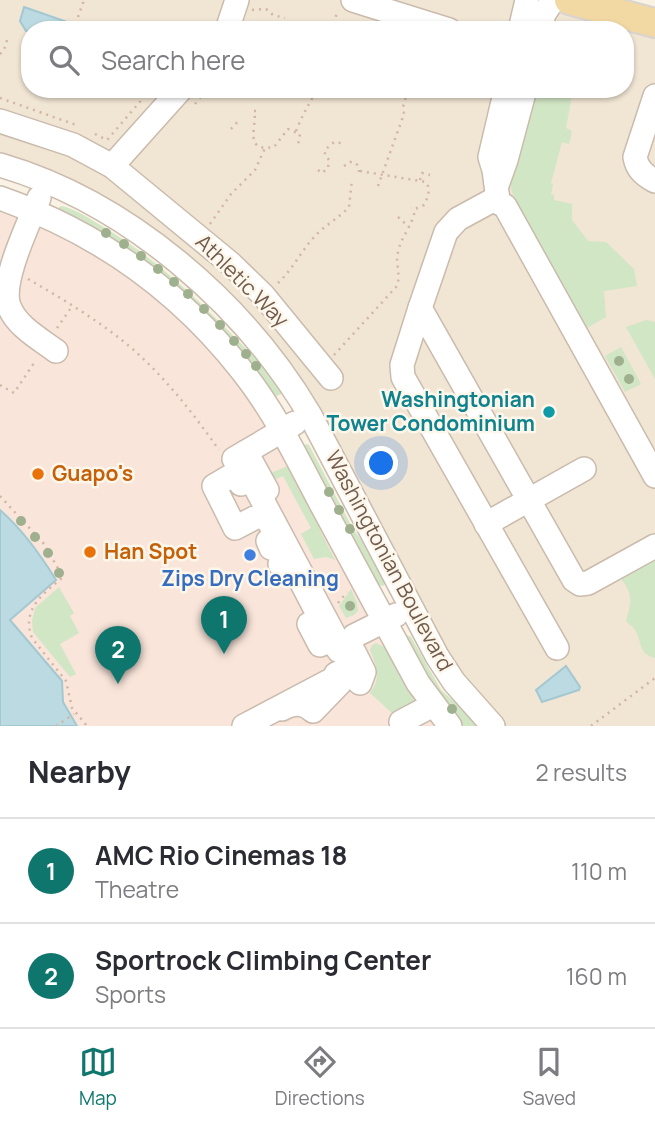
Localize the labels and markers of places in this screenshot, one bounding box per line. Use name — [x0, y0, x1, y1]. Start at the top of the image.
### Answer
place label: Washingtonian Tower Condominium — [327, 385, 535, 437]
marker: Washingtonian Tower Condominium — [541, 404, 557, 420]
place label: Guapo's — [52, 459, 133, 487]
marker: Guapo's — [30, 466, 46, 482]
place label: Han Spot — [104, 537, 197, 565]
marker: Han Spot — [82, 544, 98, 560]
marker: Zips Dry Cleaning — [242, 547, 258, 563]
place label: Zips Dry Cleaning — [161, 564, 339, 592]
pin: 1 — [201, 596, 247, 654]
pin: 2 — [95, 626, 141, 684]

